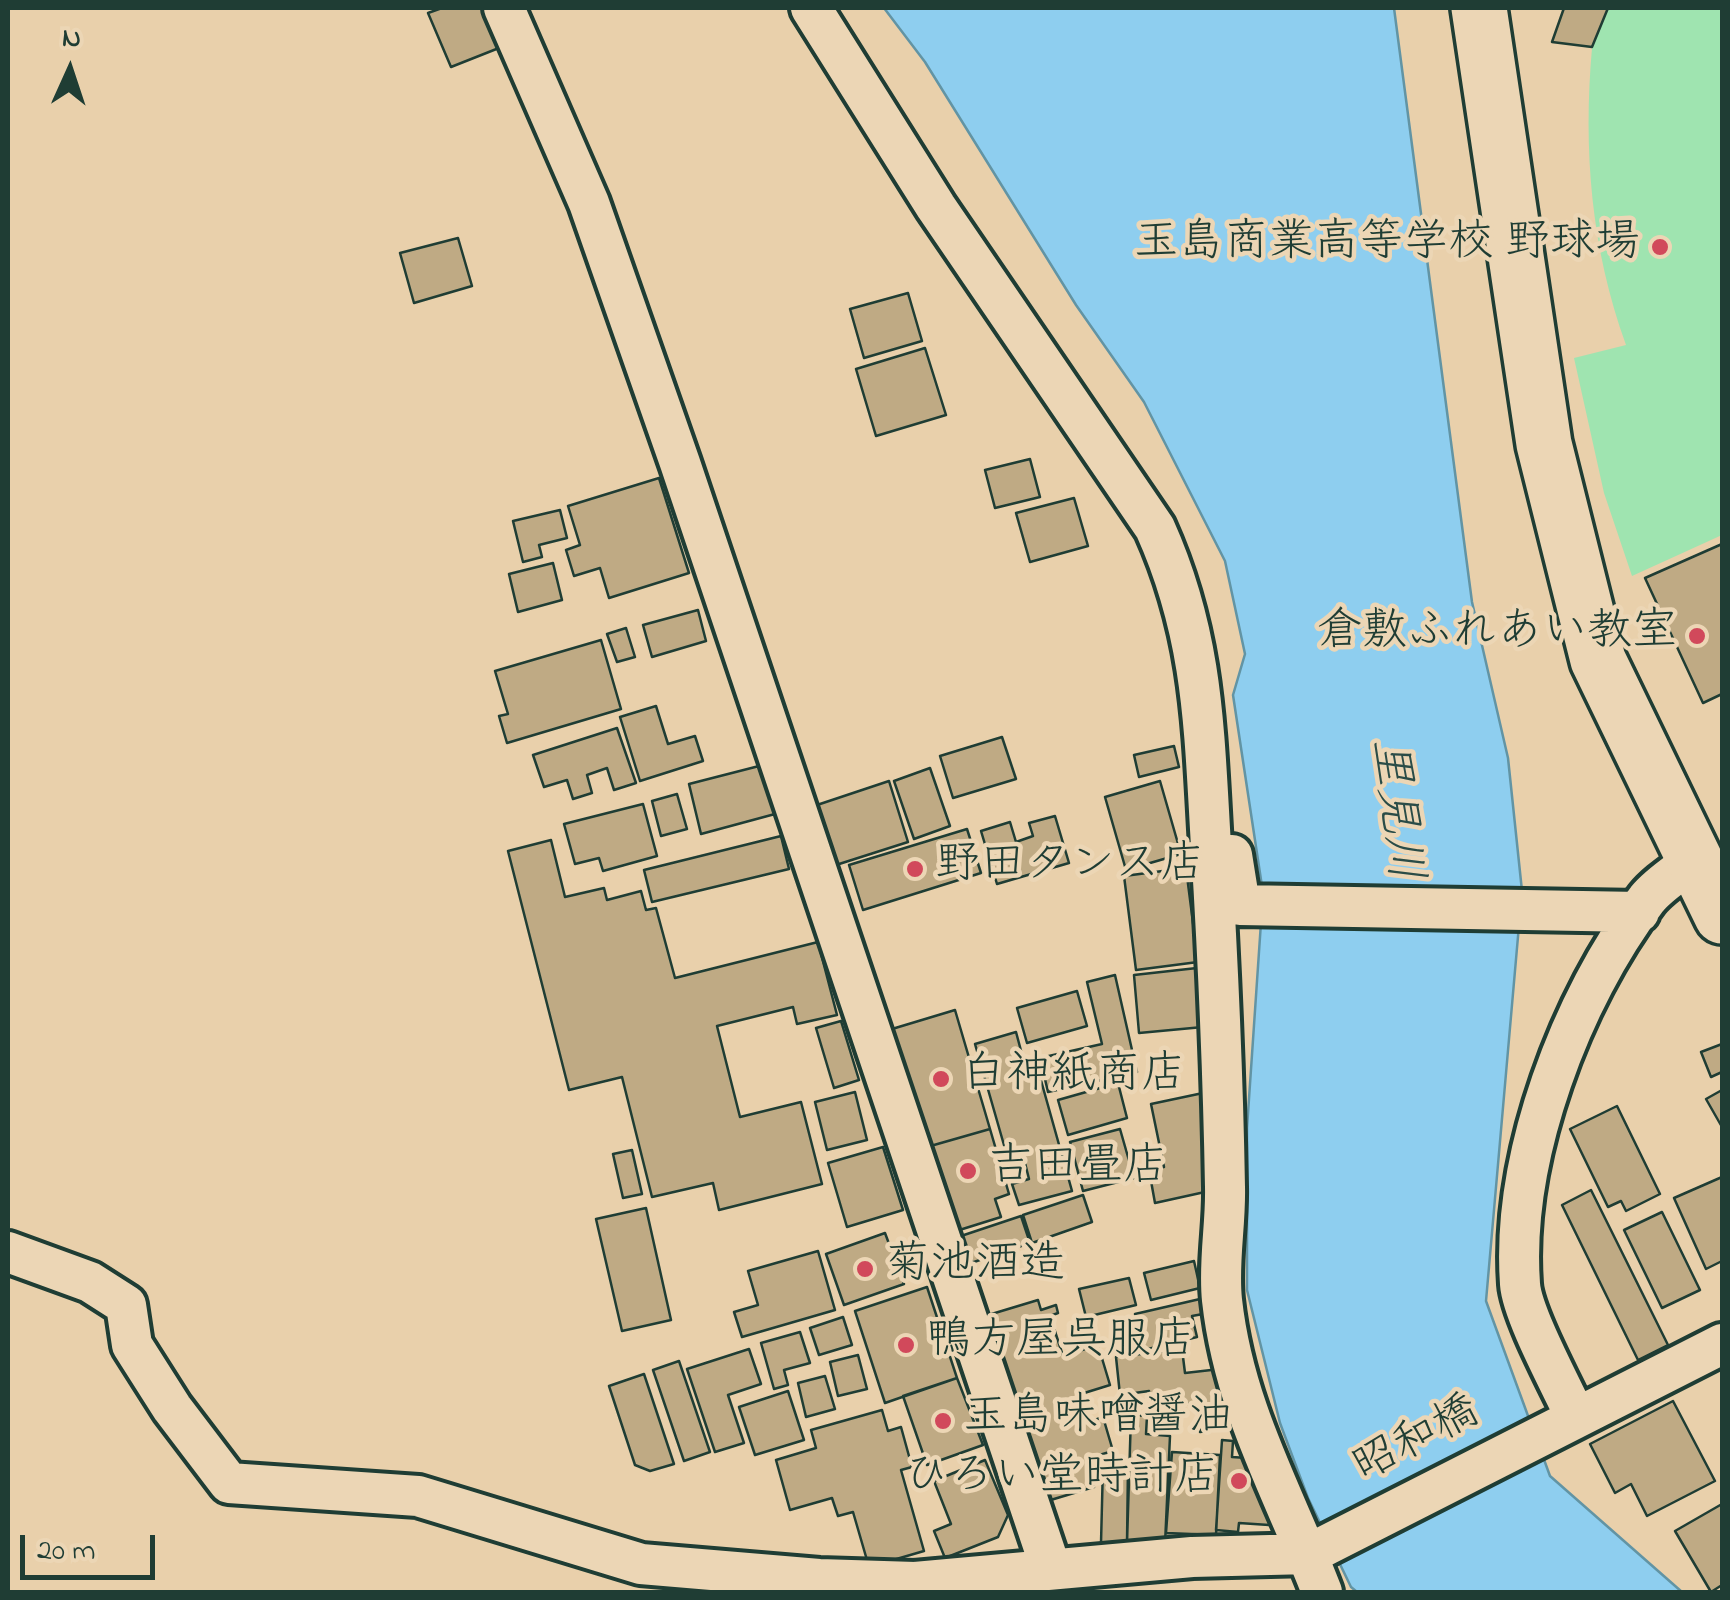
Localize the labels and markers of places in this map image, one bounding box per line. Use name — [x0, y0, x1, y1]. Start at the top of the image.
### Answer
place label: 玉島商業高等学校 野球場 — [1134, 220, 1640, 274]
marker: 玉島商業高等学校 野球場 — [1649, 236, 1671, 258]
place label: 倉敷ふれあい教室 — [1317, 609, 1677, 663]
marker: 倉敷ふれあい教室 — [1686, 625, 1708, 647]
place label: 野田タンス店 — [935, 842, 1205, 896]
marker: 野田タンス店 — [904, 858, 926, 880]
place label: 白神紙商店 — [961, 1052, 1186, 1106]
marker: 白神紙商店 — [930, 1068, 952, 1090]
place label: 吉田畳店 — [988, 1144, 1168, 1198]
marker: 吉田畳店 — [957, 1160, 979, 1182]
place label: 菊池酒造 — [885, 1242, 1065, 1296]
marker: 菊池酒造 — [854, 1258, 876, 1280]
place label: 鴨方屋呉服店 — [926, 1318, 1196, 1372]
marker: 鴨方屋呉服店 — [895, 1334, 917, 1356]
place label: 玉島味噌醤油 — [963, 1394, 1233, 1448]
marker: 玉島味噌醤油 — [932, 1410, 954, 1432]
place label: ひろい堂時計店 — [904, 1454, 1219, 1508]
marker: ひろい堂時計店 — [1228, 1470, 1250, 1492]

